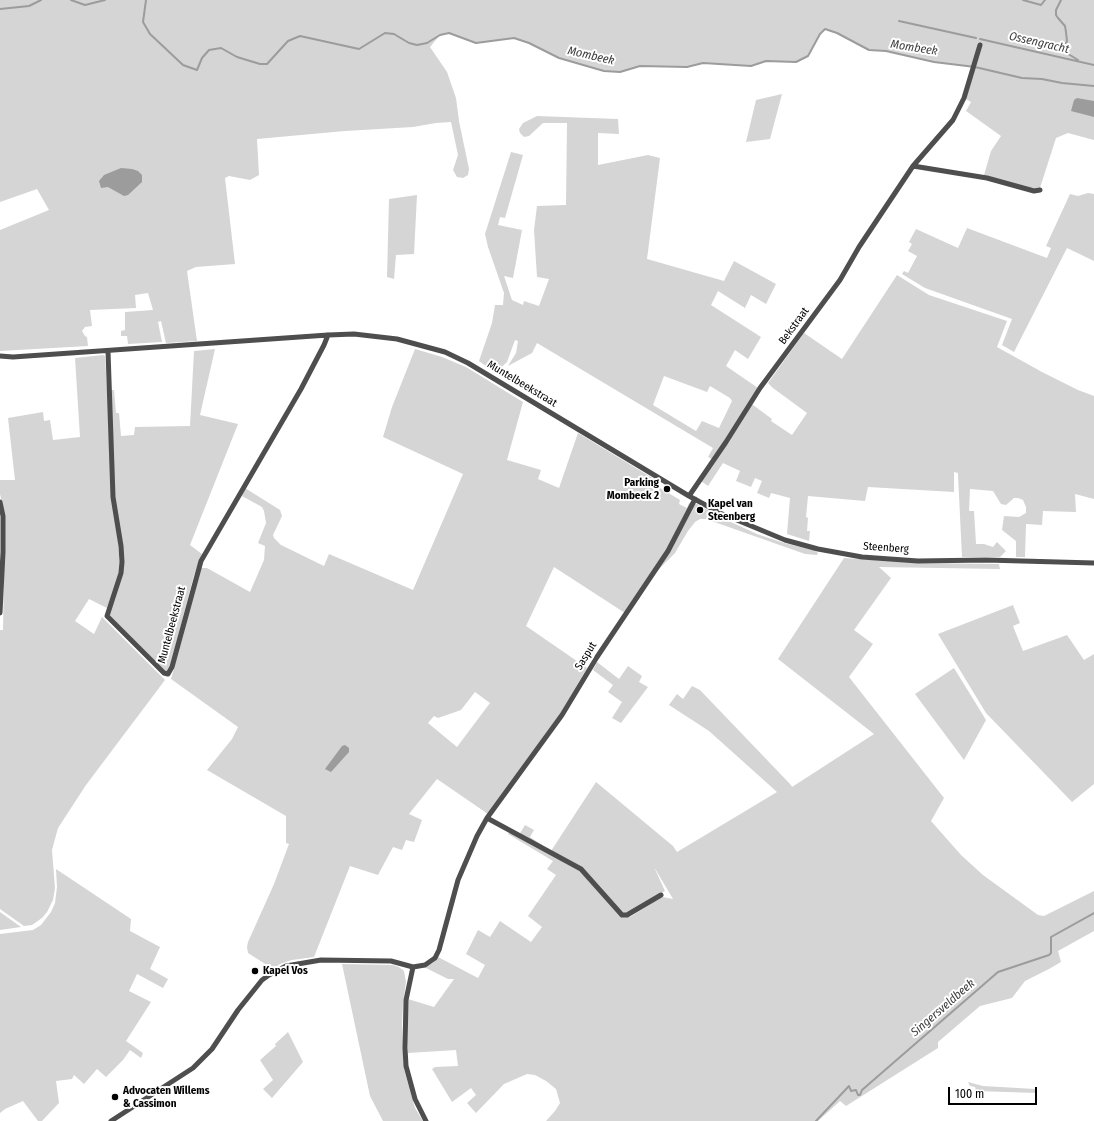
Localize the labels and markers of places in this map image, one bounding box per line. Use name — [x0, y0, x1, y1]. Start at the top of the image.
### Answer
place label: Parking Mombeek 2 — [607, 476, 659, 502]
marker: Parking Mombeek 2 — [662, 484, 672, 494]
place label: Kapel van Steenberg — [708, 497, 755, 523]
marker: Kapel van Steenberg — [695, 505, 705, 515]
place label: Kapel Vos — [263, 964, 308, 978]
marker: Kapel Vos — [250, 966, 260, 976]
place label: Advocaten Willems & Cassimon — [123, 1084, 209, 1110]
marker: Advocaten Willems & Cassimon — [110, 1092, 120, 1102]

